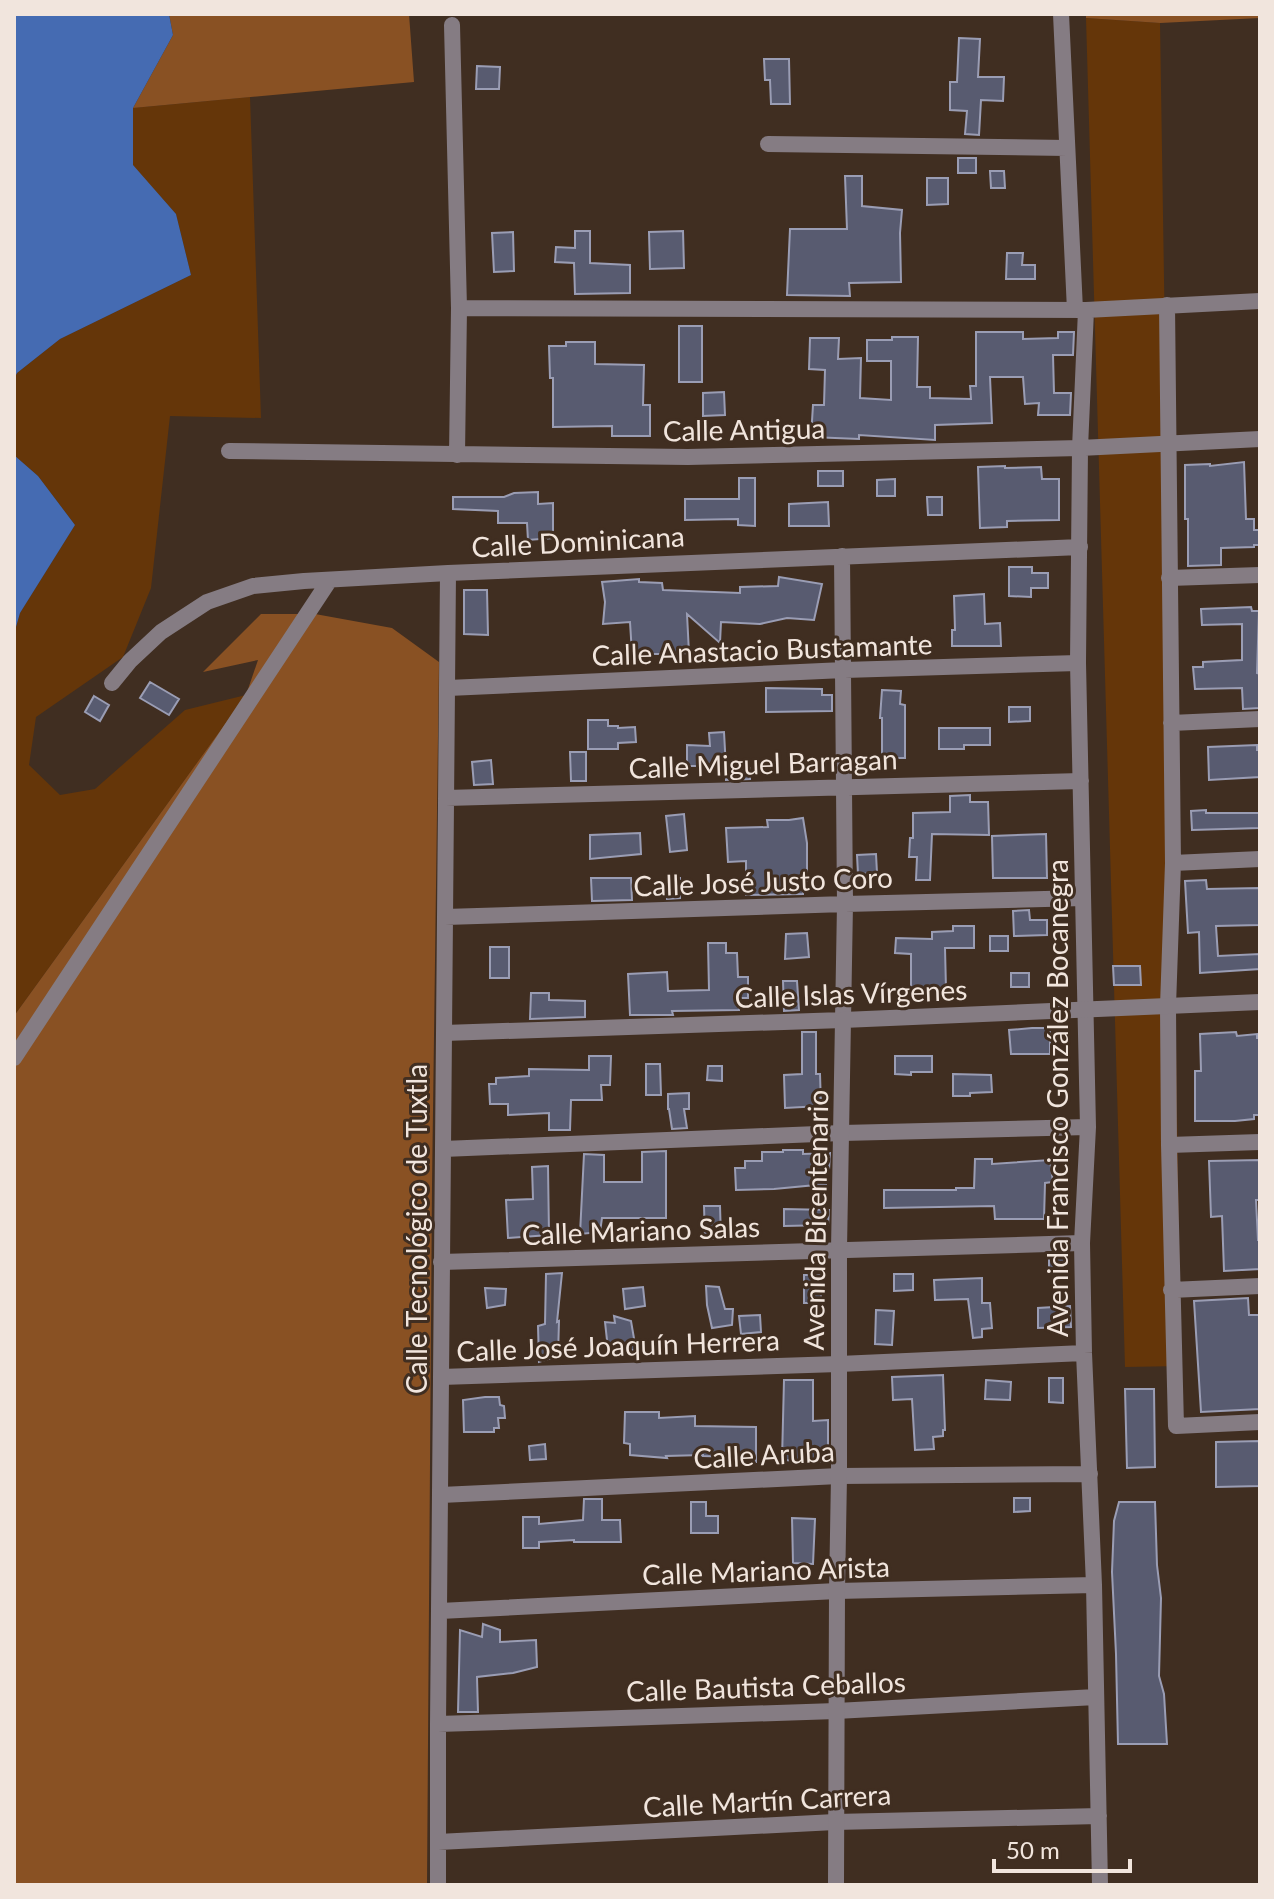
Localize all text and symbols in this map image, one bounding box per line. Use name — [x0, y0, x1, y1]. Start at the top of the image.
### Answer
street label: Calle Antigua — [662, 411, 826, 447]
street label: Calle Dominicana — [470, 518, 686, 564]
street label: Calle Anastacio Bustamante — [591, 626, 933, 672]
street label: Calle Miguel Barragan — [628, 741, 898, 785]
street label: Calle José Justo Coro — [633, 859, 893, 903]
street label: Avenida Francisco González Bocanegra — [1040, 859, 1074, 1337]
street label: Calle Islas Vírgenes — [734, 972, 968, 1014]
street label: Calle Tecnológico de Tuxtla — [399, 1064, 433, 1394]
street label: Avenida Bicentenario — [796, 1089, 834, 1351]
street label: Calle Mariano Salas — [521, 1209, 761, 1251]
street label: Calle José Joaquín Herrera — [456, 1322, 780, 1368]
street label: Calle Aruba — [693, 1433, 835, 1475]
street label: Calle Mariano Arista — [642, 1549, 890, 1591]
street label: Calle Bautista Ceballos — [626, 1664, 906, 1708]
street label: Calle Martín Carrera — [642, 1777, 892, 1823]
scale bar — [994, 1823, 1130, 1873]
text: 50 m — [1006, 1835, 1060, 1864]

